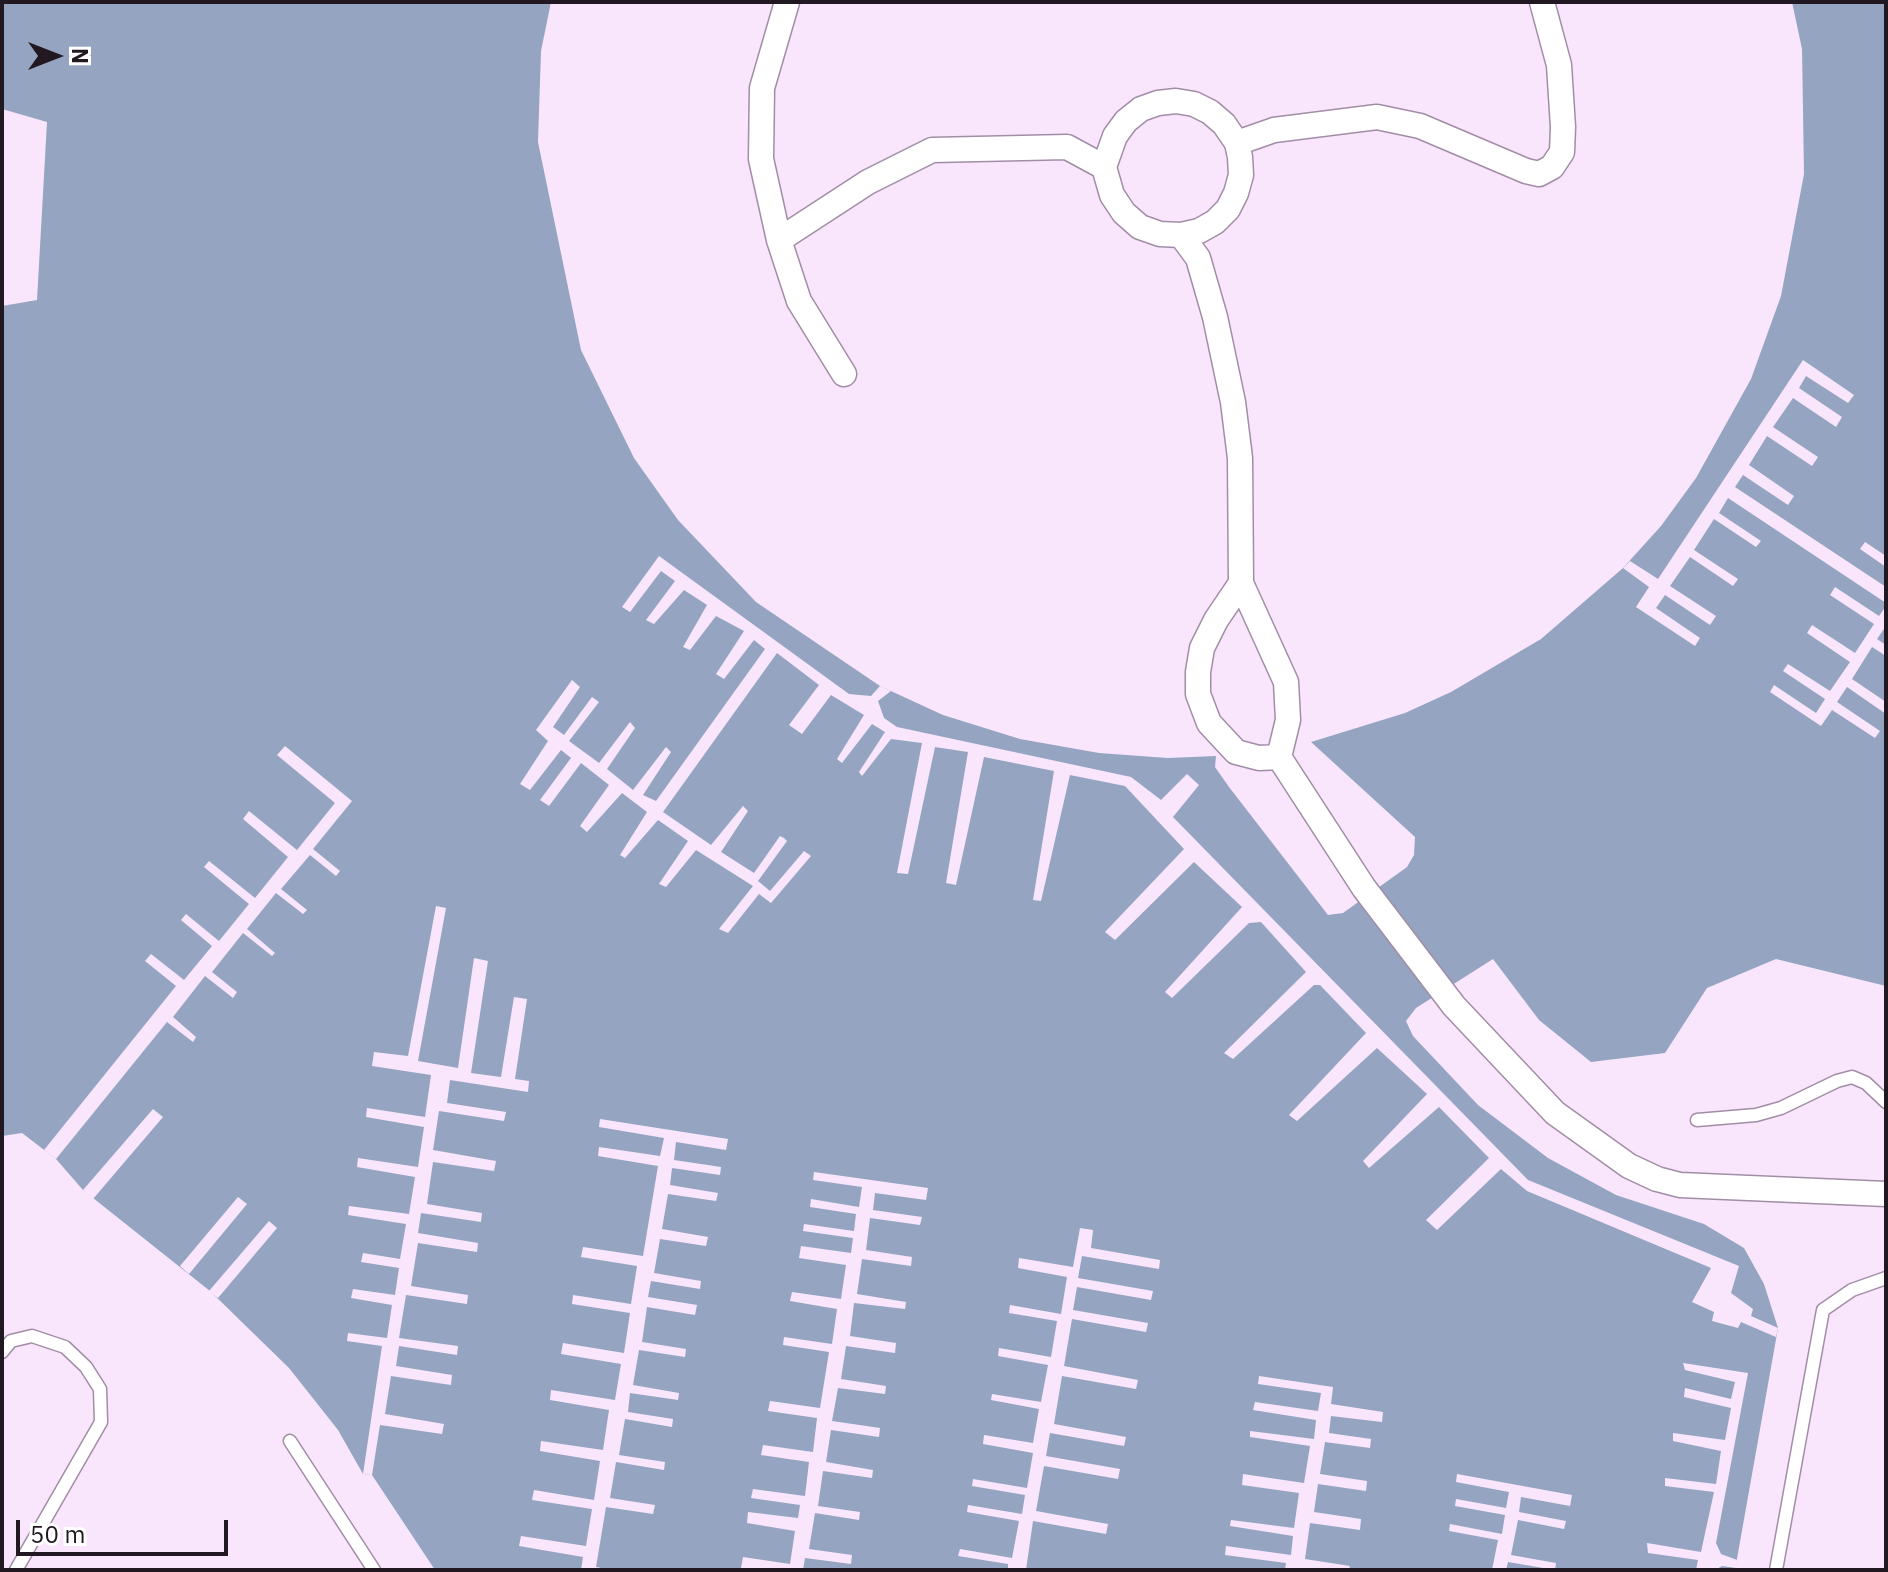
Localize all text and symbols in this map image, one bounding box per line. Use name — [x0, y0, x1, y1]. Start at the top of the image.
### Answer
north arrow — [16, 16, 96, 96]
text: N — [66, 48, 95, 64]
scale bar — [20, 1504, 232, 1554]
text: 50 m — [30, 1518, 85, 1550]

